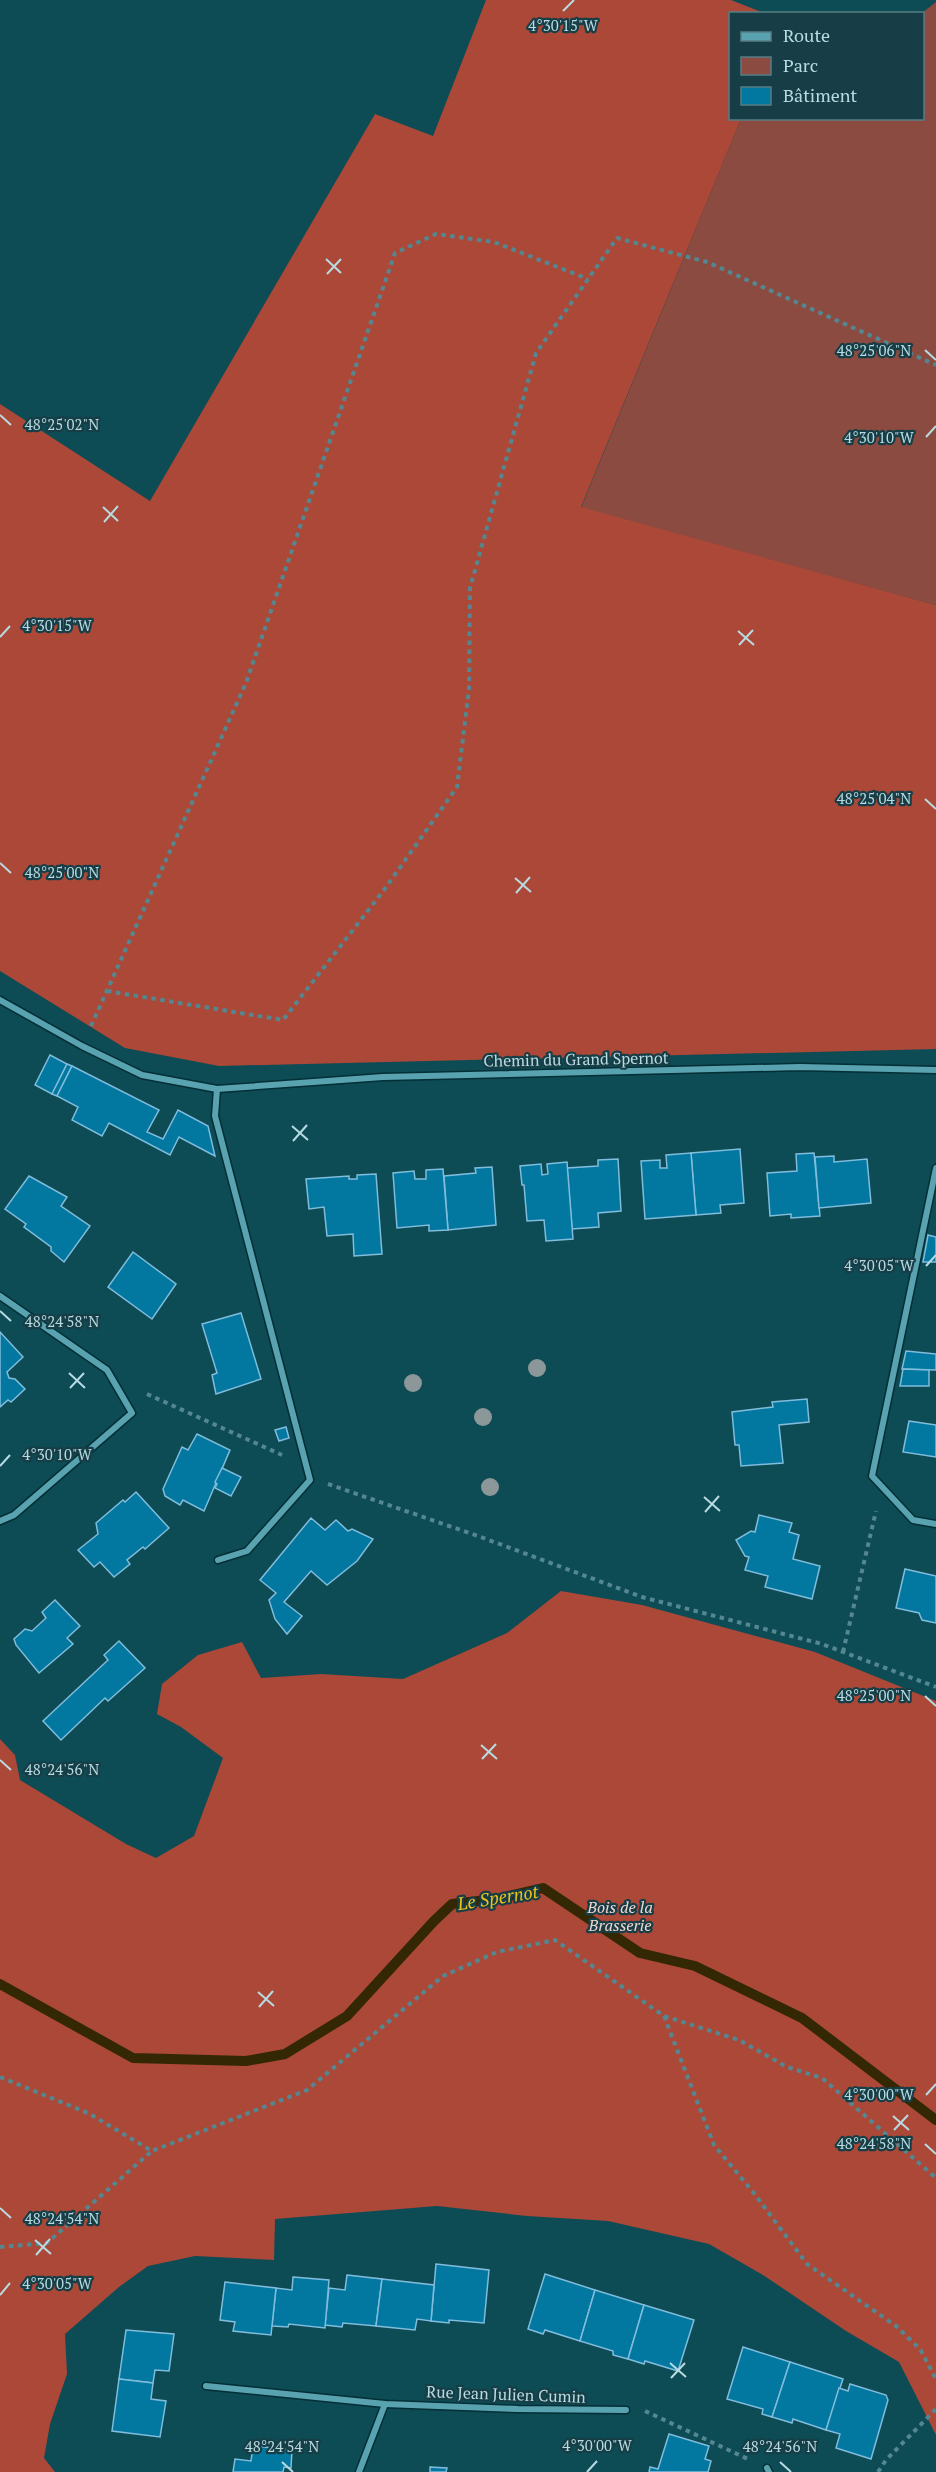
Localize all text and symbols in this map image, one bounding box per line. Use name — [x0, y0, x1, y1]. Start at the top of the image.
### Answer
legend — [729, 12, 924, 120]
text: 4°30'15"W — [528, 15, 599, 35]
text: Route — [783, 23, 830, 47]
text: Parc — [783, 53, 818, 77]
text: Bâtiment — [783, 83, 858, 107]
text: 48°25'06"N — [837, 340, 911, 360]
text: 48°25'02"N — [25, 414, 99, 434]
text: 4°30'10"W — [844, 427, 915, 447]
text: 4°30'15"W — [22, 615, 93, 635]
text: 48°25'04"N — [837, 788, 911, 808]
text: 48°25'00"N — [25, 862, 99, 882]
street label: Chemin du Grand Spernot — [483, 1046, 669, 1072]
text: 4°30'05"W — [844, 1255, 915, 1275]
text: 48°24'58"N — [25, 1311, 99, 1331]
text: 4°30'10"W — [22, 1444, 93, 1464]
text: 48°25'00"N — [837, 1685, 911, 1705]
text: 48°24'56"N — [25, 1759, 99, 1779]
water label: Le Spernot — [455, 1879, 541, 1915]
park label: Bois de la Brasserie — [586, 1896, 653, 1936]
text: 4°30'00"W — [844, 2084, 915, 2104]
text: 48°24'58"N — [837, 2133, 911, 2153]
text: 48°24'54"N — [25, 2208, 99, 2228]
text: 4°30'05"W — [22, 2273, 93, 2293]
street label: Rue Jean Julien Cumin — [426, 2380, 587, 2408]
text: 4°30'00"W — [562, 2435, 633, 2455]
text: 48°24'54"N — [245, 2436, 319, 2456]
text: 48°24'56"N — [743, 2436, 817, 2456]

